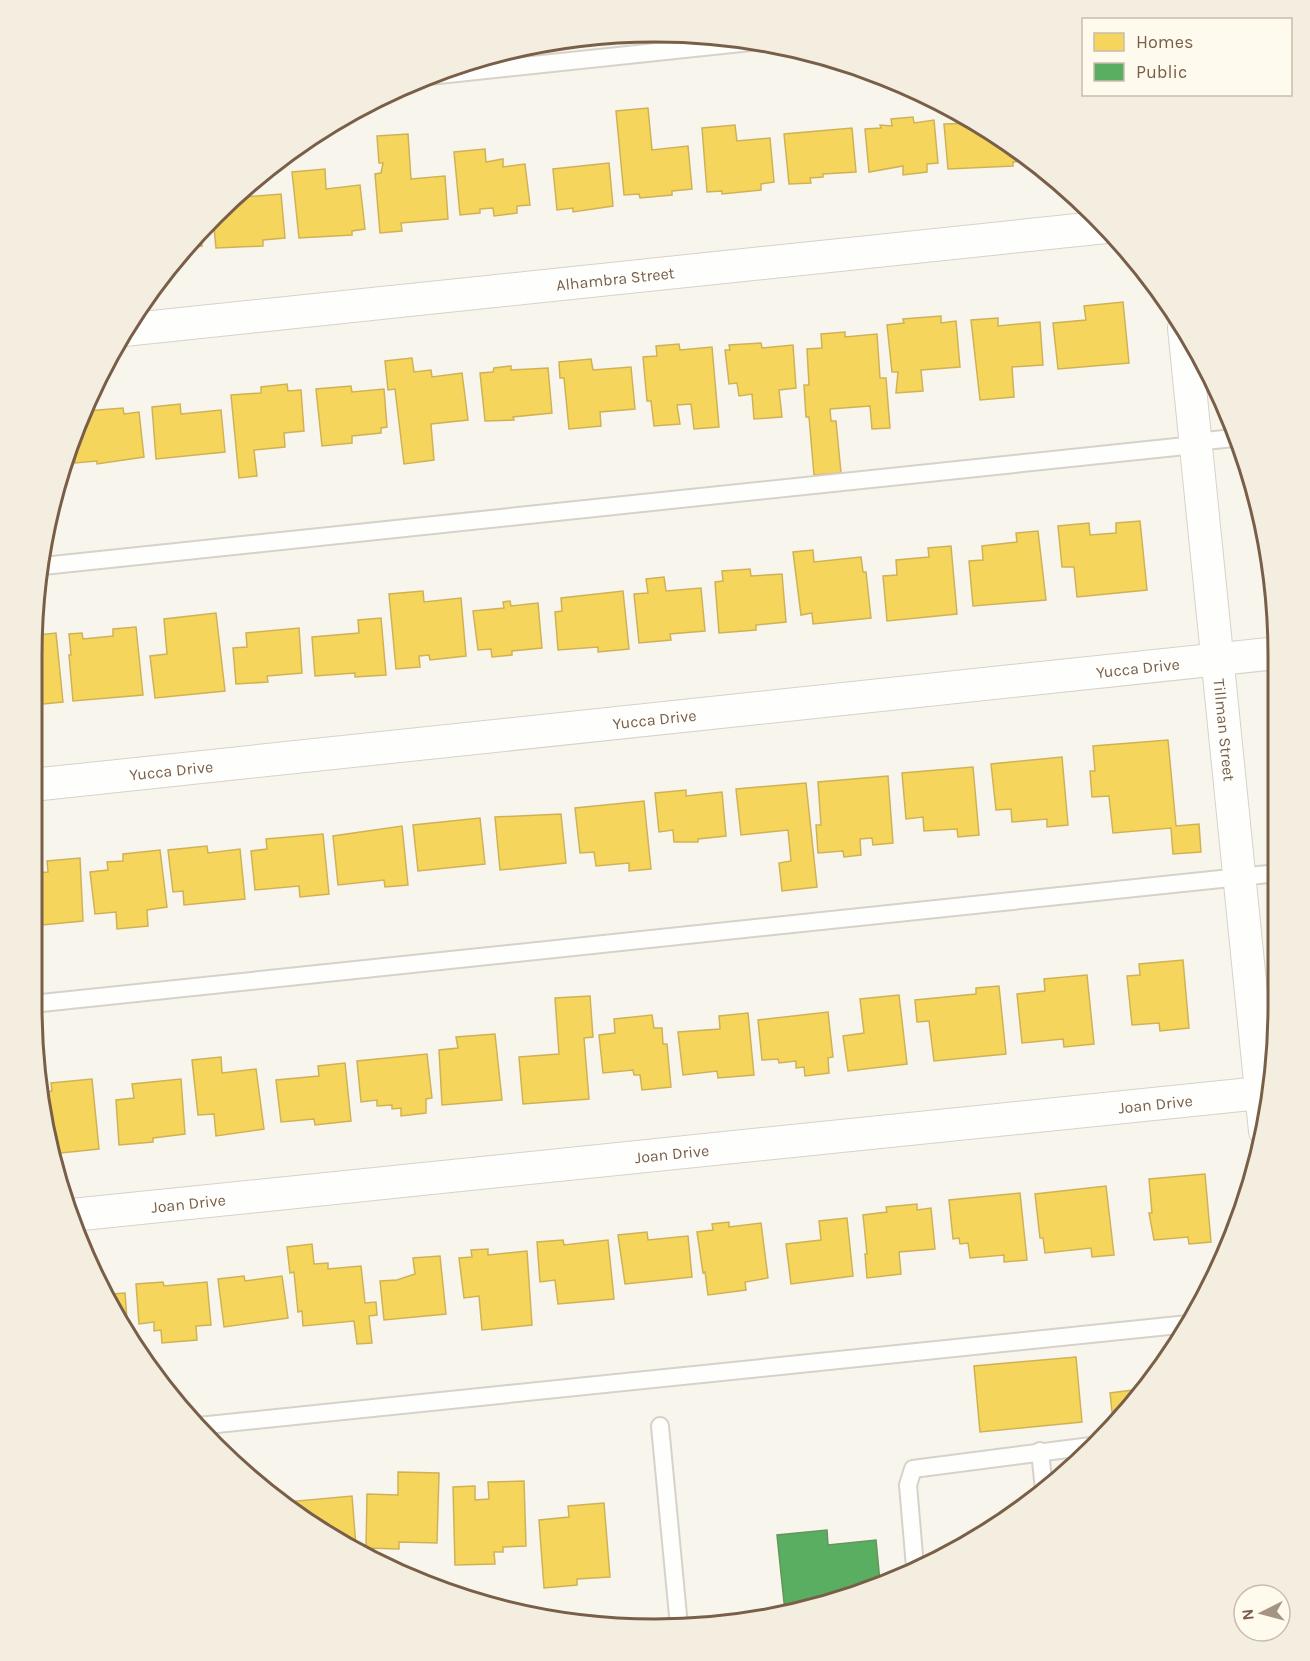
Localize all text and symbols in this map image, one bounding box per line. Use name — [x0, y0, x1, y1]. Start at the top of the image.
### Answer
legend — [1082, 18, 1292, 96]
text: Homes — [1136, 31, 1193, 53]
text: Public — [1136, 61, 1187, 83]
street label: Alhambra Street — [555, 263, 675, 294]
street label: Yucca Drive — [1095, 654, 1181, 682]
street label: Tillman Street — [1210, 678, 1239, 782]
street label: Yucca Drive — [612, 705, 697, 733]
street label: Yucca Drive — [128, 756, 214, 784]
street label: Joan Drive — [1117, 1091, 1194, 1117]
street label: Joan Drive — [634, 1140, 710, 1167]
street label: Joan Drive — [150, 1190, 227, 1216]
north arrow — [1232, 1583, 1292, 1643]
text: N — [1238, 1608, 1258, 1621]

